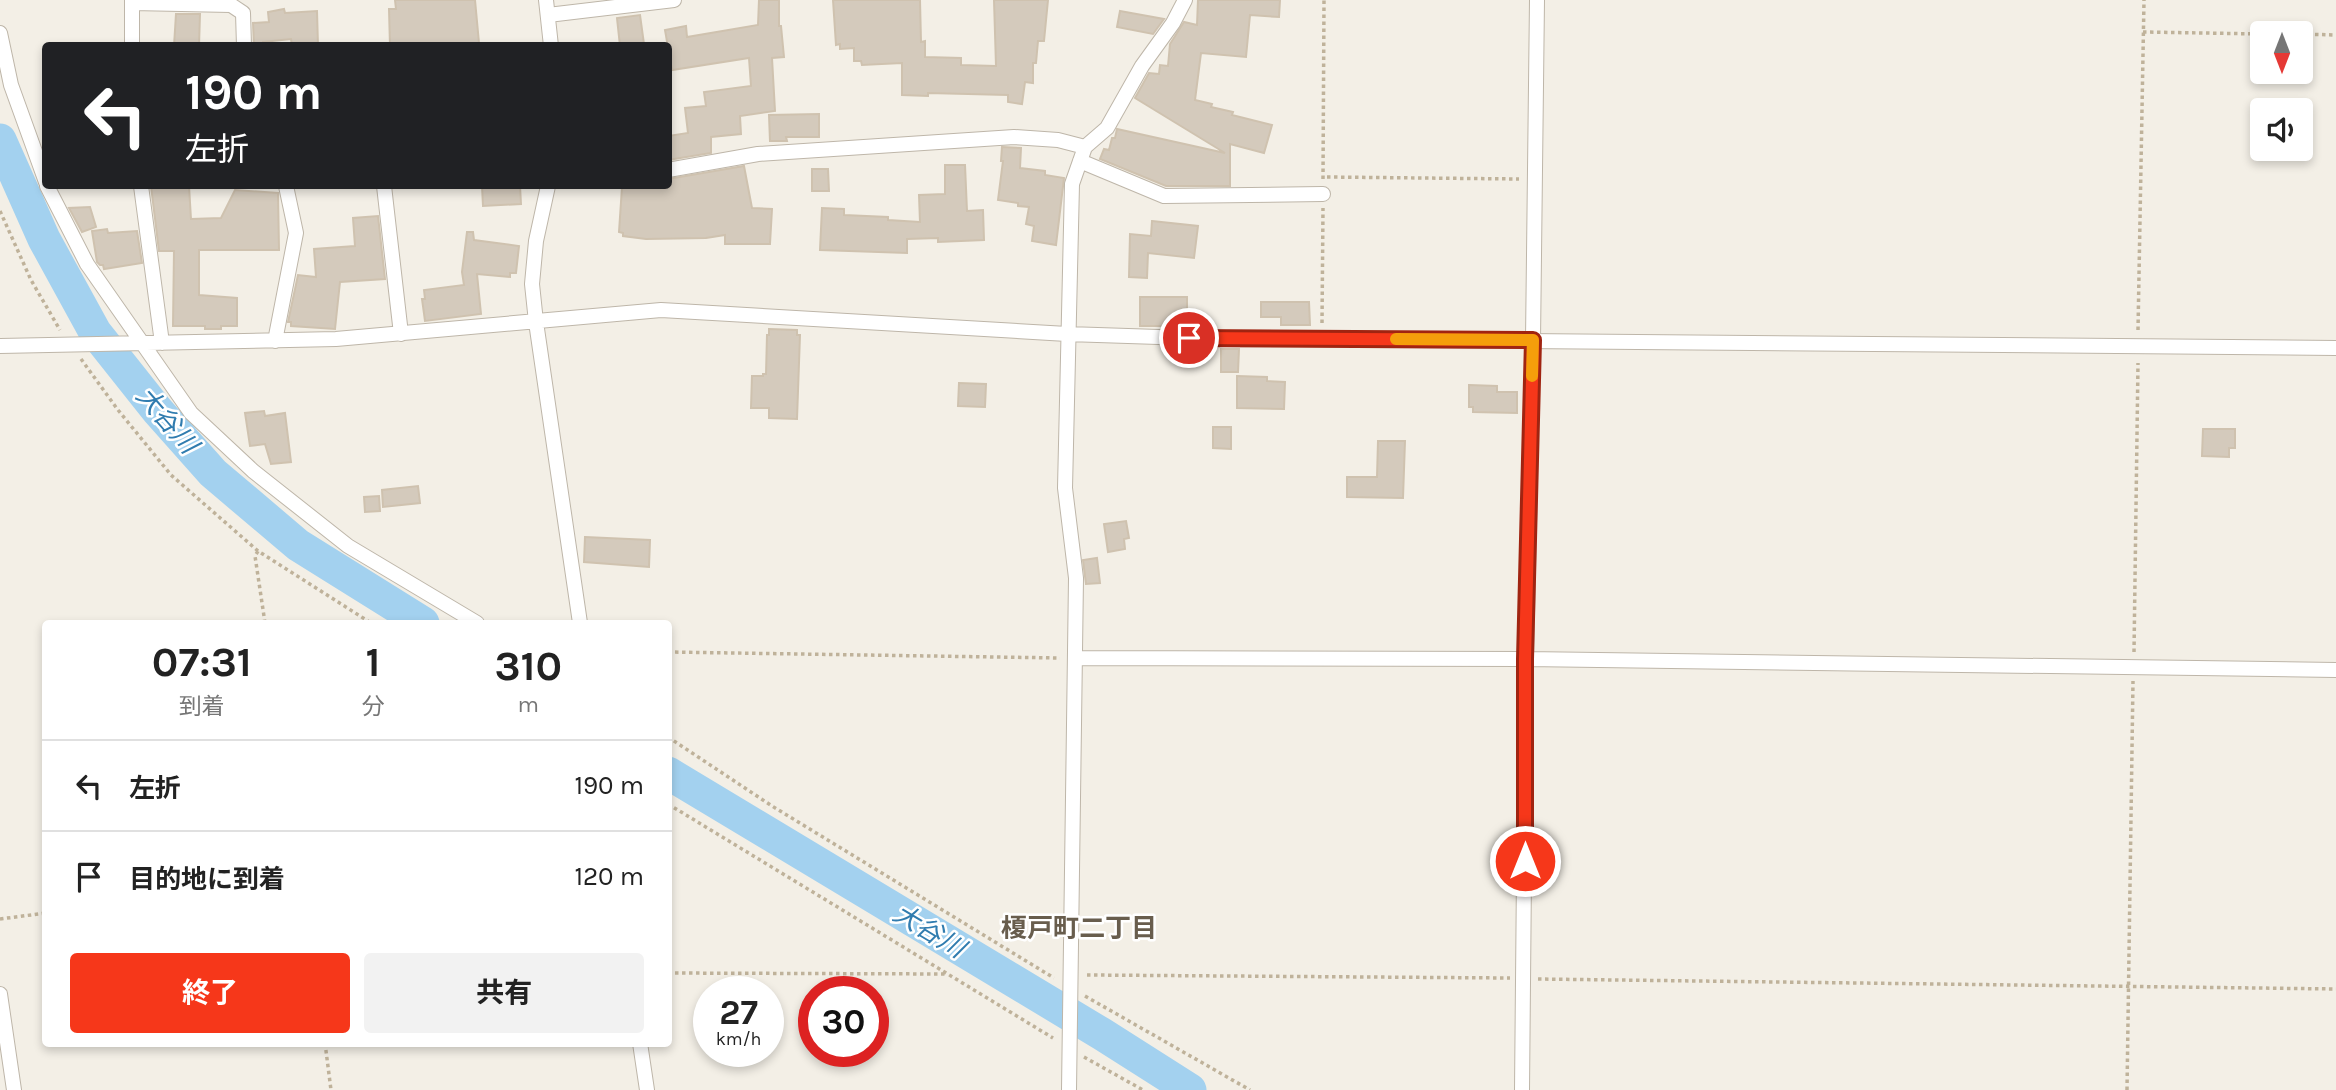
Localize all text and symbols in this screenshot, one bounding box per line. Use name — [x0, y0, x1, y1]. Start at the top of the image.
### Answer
north arrow — [2250, 21, 2314, 84]
map controls — [2250, 21, 2313, 161]
text: 190 m — [185, 64, 322, 121]
icon: left — [70, 70, 161, 161]
button: sound — [2250, 98, 2313, 161]
text: 左折 — [185, 131, 249, 168]
pin — [1159, 308, 1219, 368]
icon: arrive — [1170, 319, 1208, 357]
water label: 大谷川 — [130, 380, 206, 462]
text: 07:31 — [152, 637, 252, 687]
text: 1 — [366, 637, 381, 687]
text: 310 — [494, 641, 562, 691]
text: m — [518, 691, 539, 718]
text: 到着 — [179, 693, 225, 720]
text: 分 — [362, 693, 385, 720]
icon: left — [70, 767, 108, 805]
text: 190 m — [574, 770, 644, 801]
text: 左折 — [129, 773, 181, 804]
position arrow — [1488, 824, 1562, 898]
icon: arrive — [70, 858, 108, 896]
text: 120 m — [574, 861, 644, 892]
text: 目的地に到着 — [129, 864, 285, 895]
water label: 大谷川 — [888, 898, 973, 966]
district label: 榎戸町二丁目 — [1001, 913, 1157, 944]
button: 終了 — [70, 953, 350, 1033]
button: 共有 — [364, 953, 644, 1033]
speed limit sign: 30 — [798, 976, 889, 1067]
text: 27 — [719, 992, 758, 1033]
text: km/h — [716, 1028, 761, 1050]

